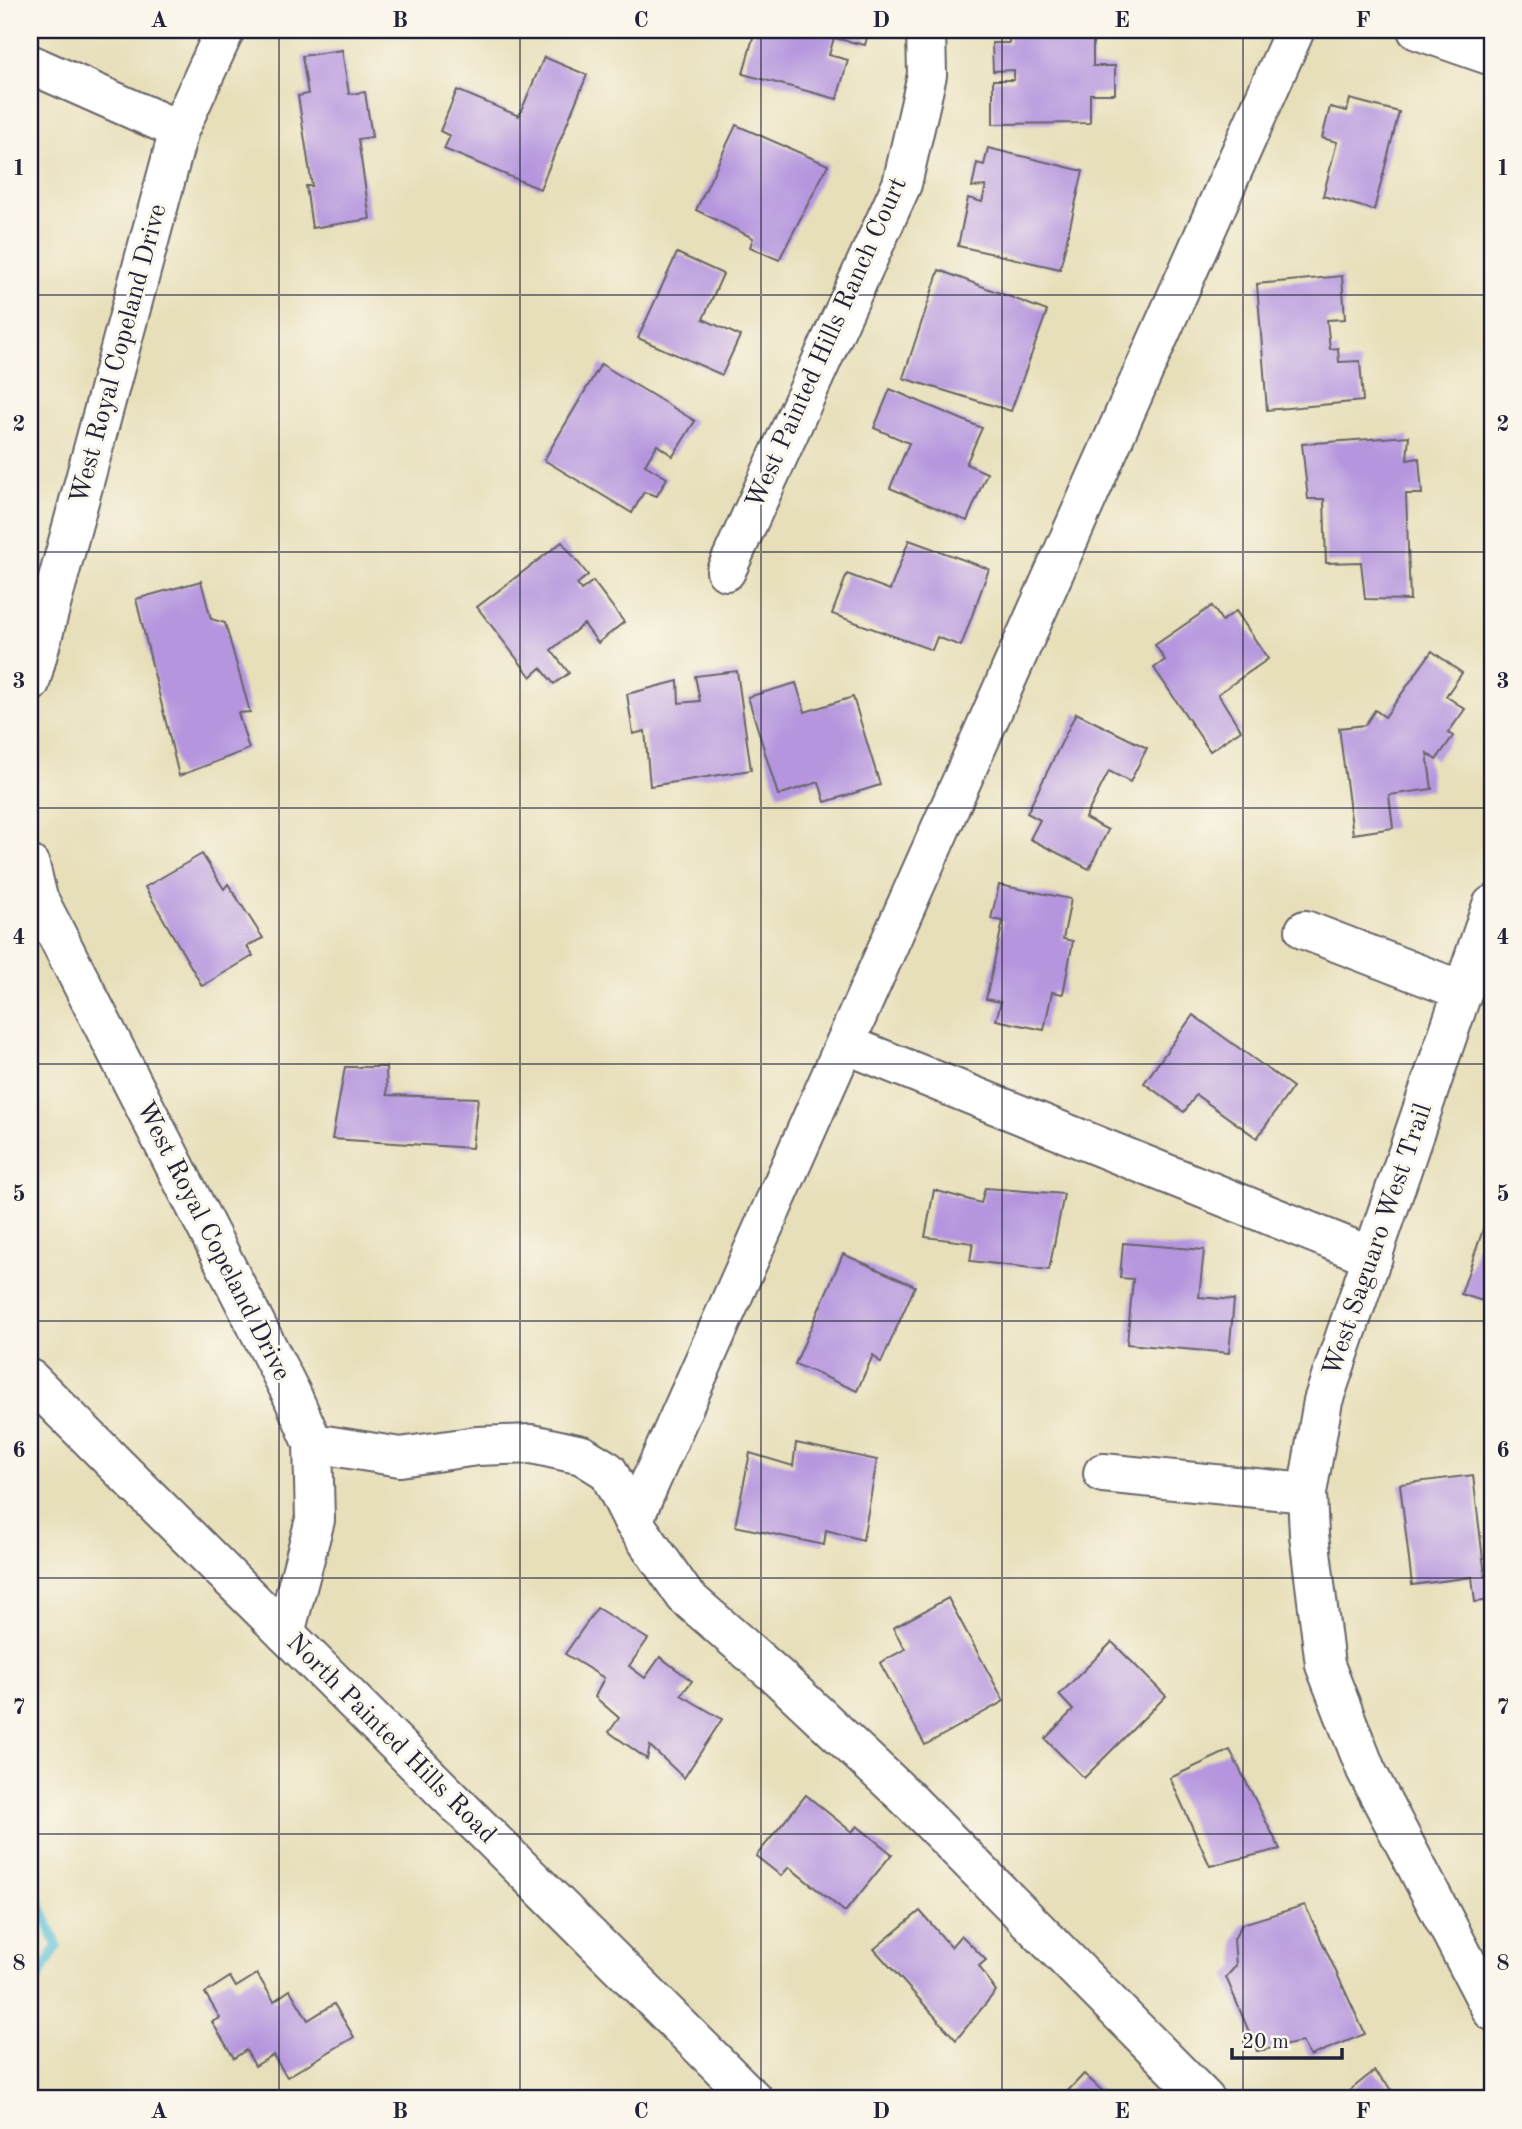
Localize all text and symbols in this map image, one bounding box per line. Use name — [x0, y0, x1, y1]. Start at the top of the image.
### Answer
text: A — [150, 9, 168, 32]
text: B — [392, 9, 408, 32]
text: C — [633, 9, 649, 32]
text: D — [872, 9, 890, 32]
text: E — [1114, 9, 1130, 32]
text: F — [1355, 9, 1371, 32]
text: 1 — [12, 157, 26, 180]
text: 1 — [1496, 157, 1510, 180]
street label: West Painted Hills Ranch Court — [742, 173, 912, 513]
street label: West Royal Copeland Drive — [66, 201, 172, 507]
text: 2 — [12, 413, 26, 436]
text: 2 — [1496, 413, 1510, 436]
text: 3 — [12, 670, 26, 693]
text: 3 — [1496, 670, 1510, 693]
text: 4 — [12, 926, 26, 949]
text: 4 — [1496, 926, 1510, 949]
street label: West Royal Copeland Drive — [131, 1097, 295, 1385]
street label: West Saguaro West Trail — [1319, 1100, 1437, 1380]
text: 5 — [12, 1183, 26, 1206]
text: 5 — [1496, 1183, 1510, 1206]
text: 6 — [12, 1439, 26, 1462]
text: 6 — [1496, 1439, 1510, 1462]
street label: North Painted Hills Road — [281, 1629, 501, 1849]
text: 7 — [12, 1696, 26, 1719]
text: 7 — [1496, 1696, 1510, 1719]
text: 8 — [12, 1952, 26, 1975]
text: 8 — [1496, 1952, 1510, 1975]
scale bar — [1232, 2017, 1342, 2061]
text: 20 m — [1242, 2032, 1289, 2053]
text: A — [150, 2100, 168, 2123]
text: B — [392, 2100, 408, 2123]
text: C — [633, 2100, 649, 2123]
text: D — [872, 2100, 890, 2123]
text: E — [1114, 2100, 1130, 2123]
text: F — [1355, 2100, 1371, 2123]

